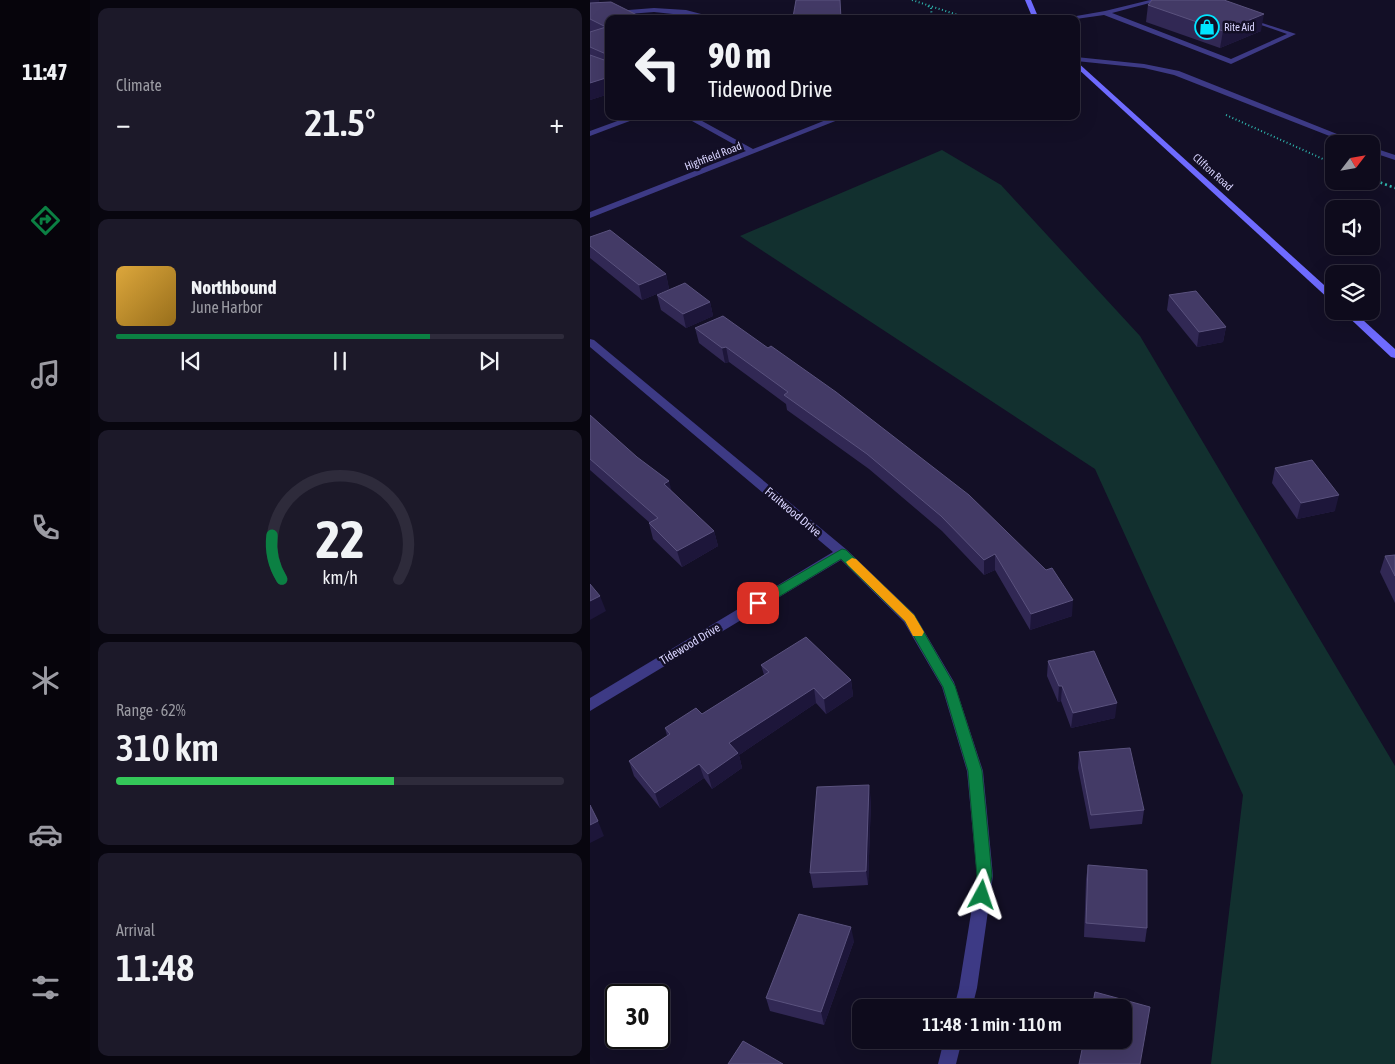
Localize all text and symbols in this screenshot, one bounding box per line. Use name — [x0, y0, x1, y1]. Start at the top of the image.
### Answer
shop icon: Rite Aid — [1194, 14, 1220, 40]
place label: Rite Aid — [1224, 21, 1255, 33]
icon: left — [625, 35, 690, 100]
text: 90 m — [708, 35, 771, 75]
text: 11:47 — [22, 59, 68, 85]
text: Climate — [116, 76, 162, 94]
text: Tidewood Drive — [708, 76, 832, 102]
text: 21.5° — [305, 101, 375, 144]
text: − — [116, 107, 131, 139]
text: + — [549, 107, 564, 139]
north arrow — [1325, 135, 1380, 190]
map controls — [1325, 135, 1380, 320]
street label: Highfield Road — [683, 140, 743, 172]
street label: Clifton Road — [1191, 151, 1235, 193]
button: sound — [1325, 200, 1380, 255]
icon: directions — [28, 203, 63, 238]
button: layers — [1325, 265, 1380, 320]
text: Northbound — [191, 276, 277, 298]
text: June Harbor — [191, 298, 262, 316]
icon: previous — [177, 347, 205, 375]
icon: pause — [326, 347, 354, 375]
icon: next — [475, 347, 503, 375]
icon: music — [28, 357, 63, 392]
street label: Fruitwood Drive — [762, 484, 824, 540]
text: 22 — [316, 509, 364, 569]
icon: phone — [28, 510, 63, 545]
text: km/h — [322, 567, 358, 588]
pin — [737, 582, 779, 624]
icon: arrive — [744, 589, 772, 617]
street label: Tidewood Drive — [657, 621, 723, 667]
icon: climate — [28, 663, 63, 698]
text: Range · 62% — [116, 701, 186, 719]
text: 310 km — [116, 726, 219, 769]
icon: car — [28, 817, 63, 852]
position arrow — [955, 868, 1007, 920]
text: Arrival — [116, 921, 155, 939]
text: 11:48 — [116, 946, 194, 989]
icon: filters — [28, 970, 63, 1005]
speed limit sign: 30 — [605, 984, 670, 1049]
text: 11:48 · 1 min · 110 m — [922, 1013, 1062, 1035]

